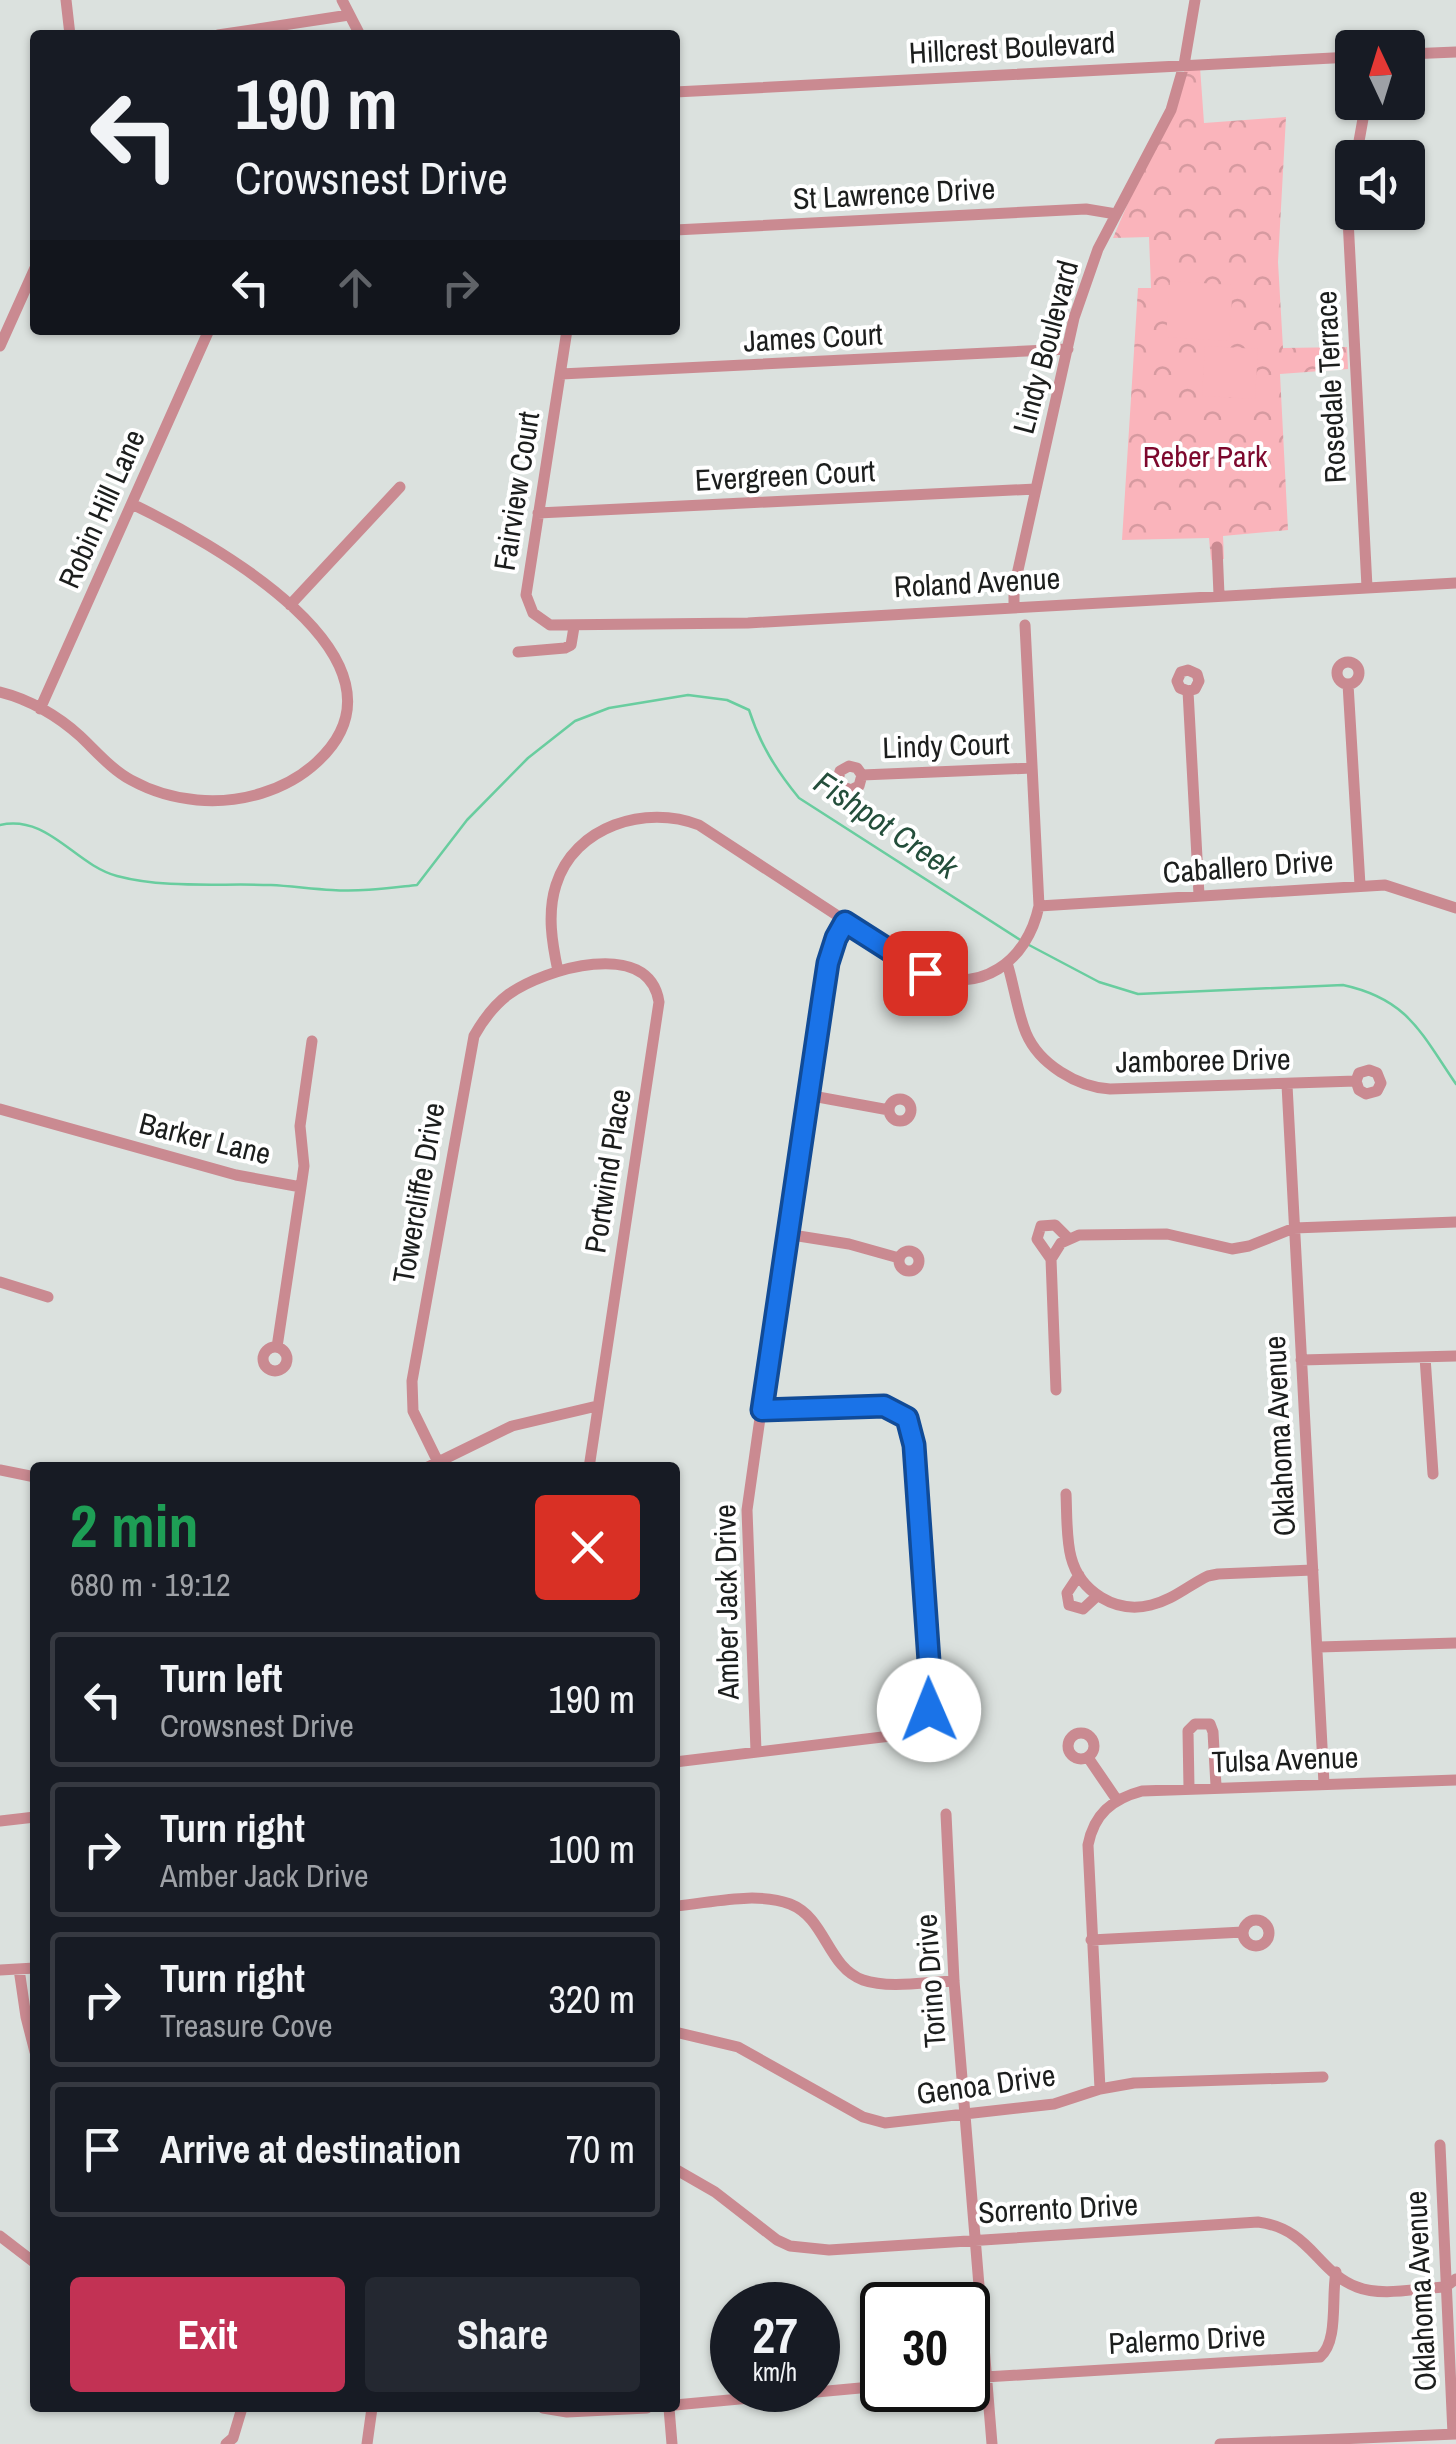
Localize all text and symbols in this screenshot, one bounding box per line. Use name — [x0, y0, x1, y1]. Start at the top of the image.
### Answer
street label: Hillcrest Boulevard — [908, 22, 1116, 72]
north arrow — [1335, 30, 1425, 120]
map controls — [1335, 30, 1425, 230]
text: 190 m — [235, 57, 398, 151]
icon: left — [70, 70, 200, 200]
button: sound — [1335, 140, 1425, 230]
text: Crowsnest Drive — [235, 147, 508, 208]
street label: St Lawrence Drive — [792, 168, 996, 218]
street label: Lindy Boulevard — [1003, 256, 1087, 438]
icon: left — [223, 260, 278, 315]
icon: ahead — [328, 260, 383, 315]
icon: right — [433, 260, 488, 315]
street label: Rosedale Terrace — [1305, 290, 1355, 484]
street label: James Court — [742, 313, 884, 361]
street label: Fairview Court — [484, 408, 548, 573]
street label: Robin Hill Lane — [48, 423, 154, 594]
park label: Reber Park — [1143, 436, 1268, 476]
street label: Evergreen Court — [694, 450, 876, 500]
street label: Roland Avenue — [893, 558, 1061, 606]
street label: Lindy Court — [882, 723, 1010, 767]
water label: Fishpot Creek — [806, 761, 967, 889]
street label: Caballero Drive — [1161, 840, 1335, 892]
pin — [883, 931, 968, 1016]
icon: arrive — [898, 946, 953, 1001]
street label: Jamboree Drive — [1115, 1038, 1291, 1082]
street label: Portwind Place — [574, 1086, 640, 1256]
street label: Towercliffe Drive — [382, 1099, 454, 1286]
street label: Barker Lane — [135, 1102, 275, 1174]
street label: Oklahoma Avenue — [1254, 1335, 1304, 1537]
text: 2 min — [70, 1485, 199, 1566]
button: close — [535, 1495, 640, 1600]
street label: Amber Jack Drive — [704, 1504, 748, 1701]
text: 680 m · 19:12 — [70, 1563, 230, 1606]
text: Turn left — [160, 1653, 282, 1704]
position arrow — [877, 1658, 981, 1762]
icon: left — [75, 1672, 130, 1727]
text: 190 m — [548, 1674, 635, 1725]
text: Crowsnest Drive — [160, 1704, 354, 1747]
street label: Tulsa Avenue — [1211, 1736, 1359, 1782]
text: Turn right — [160, 1803, 305, 1854]
icon: right — [75, 1822, 130, 1877]
text: 100 m — [548, 1824, 635, 1875]
text: Amber Jack Drive — [160, 1854, 369, 1897]
street label: Torino Drive — [905, 1913, 955, 2049]
text: Turn right — [160, 1953, 305, 2004]
icon: right — [75, 1972, 130, 2027]
text: 320 m — [548, 1974, 635, 2025]
text: Treasure Cove — [160, 2004, 333, 2047]
street label: Genoa Drive — [914, 2054, 1058, 2114]
icon: arrive — [75, 2122, 130, 2177]
text: Arrive at destination — [160, 2124, 461, 2175]
text: 70 m — [566, 2124, 635, 2175]
street label: Sorrento Drive — [977, 2184, 1139, 2232]
street label: Oklahoma Avenue — [1395, 2190, 1445, 2392]
button: Exit — [70, 2277, 345, 2392]
button: Share — [365, 2277, 640, 2392]
speed limit sign: 30 — [860, 2282, 990, 2412]
text: 27 — [752, 2301, 798, 2369]
street label: Palermo Drive — [1107, 2315, 1266, 2363]
text: km/h — [753, 2355, 797, 2389]

